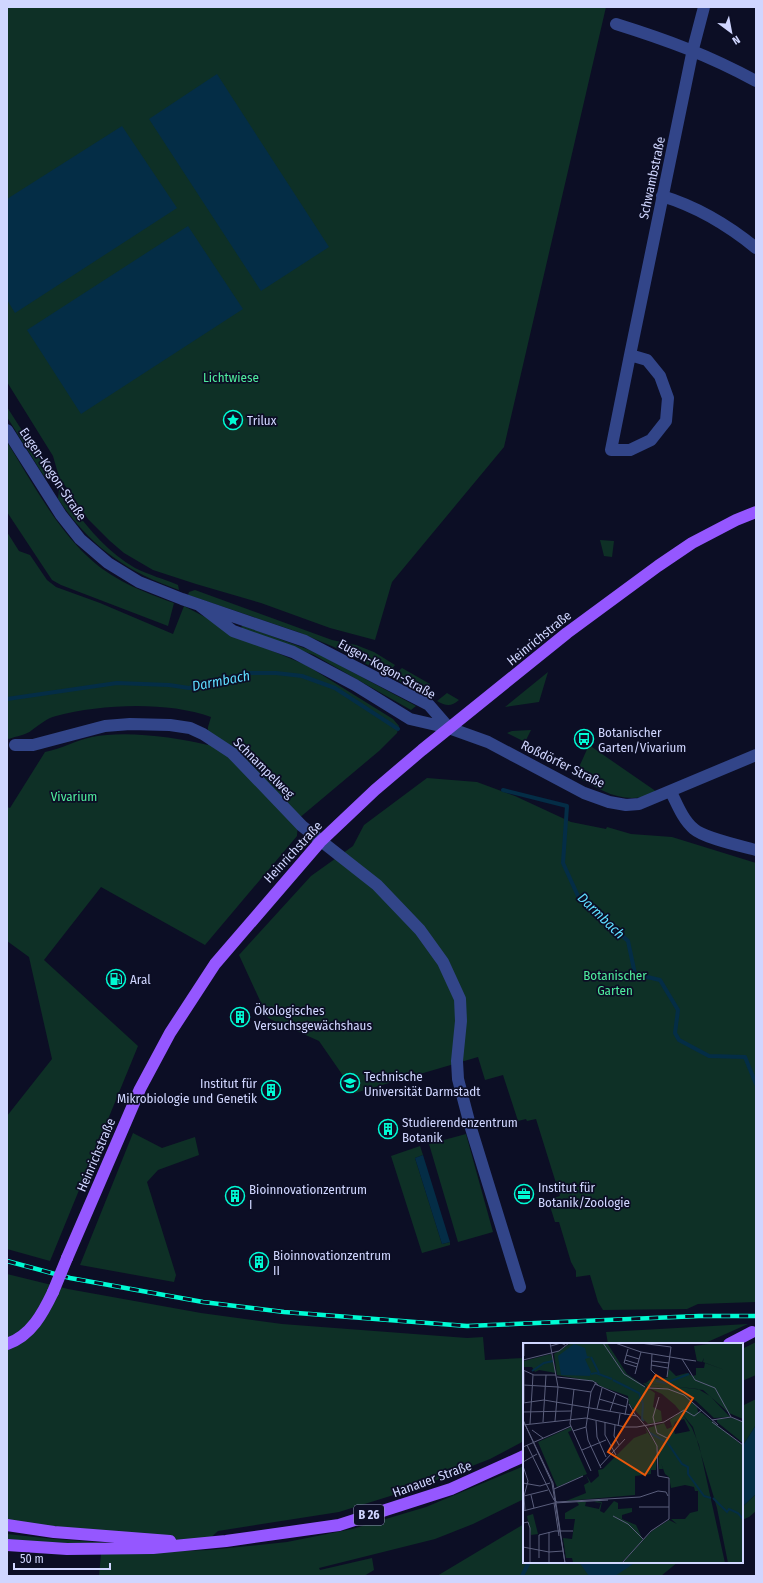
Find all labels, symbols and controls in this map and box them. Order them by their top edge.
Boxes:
north arrow [711,12,751,52]
text: N [730,33,742,47]
street label: Schwambstraße [636,135,668,221]
park label: Lichtwiese [203,370,259,385]
place icon: Trilux [222,409,244,431]
place label: Trilux [247,413,277,428]
street label: Eugen-Kogon-Straße [16,425,90,523]
street label: Heinrichstraße [504,608,574,668]
street label: Eugen-Kogon-Straße [336,636,438,702]
water label: Darmbach [190,667,252,695]
place label: Botanischer Garten/Vivarium [598,725,686,755]
bus stop icon: Botanischer Garten/Vivarium [573,728,595,750]
street label: Schnampelweg [230,734,298,802]
street label: Roßdörfer Straße [519,737,607,791]
park label: Vivarium [51,789,97,804]
street label: Heinrichstraße [261,818,325,886]
water label: Darmbach [574,889,628,943]
fuel station icon: Aral [105,968,127,990]
park label: Botanischer Garten [583,968,647,998]
place label: Aral [130,972,151,987]
place label: Ökologisches Versuchsgewächshaus [254,1002,372,1033]
building icon: Ökologisches Versuchsgewächshaus [229,1006,251,1028]
place label: Technische Universität Darmstadt [364,1069,481,1099]
school or university icon: Technische Universität Darmstadt [339,1072,361,1094]
place label: Institut für Mikrobiologie und Genetik [117,1076,258,1106]
building icon: Institut für Mikrobiologie und Genetik [260,1079,282,1101]
place label: Studierendenzentrum Botanik [402,1115,518,1145]
street label: Heinrichstraße [74,1116,118,1194]
building icon: Studierendenzentrum Botanik [377,1118,399,1140]
place label: Institut für Botanik/Zoologie [538,1180,630,1210]
place label: Bioinnovationzentrum I [249,1182,367,1212]
office icon: Institut für Botanik/Zoologie [513,1183,535,1205]
building icon: Bioinnovationzentrum I [224,1185,246,1207]
place label: Bioinnovationzentrum II [273,1248,391,1278]
building icon: Bioinnovationzentrum II [248,1251,270,1273]
inset map [523,1343,743,1563]
street label: Hanauer Straße [390,1458,474,1500]
road number: B 26 [354,1505,384,1525]
scale bar [14,1545,110,1571]
text: 50 m [20,1552,44,1566]

